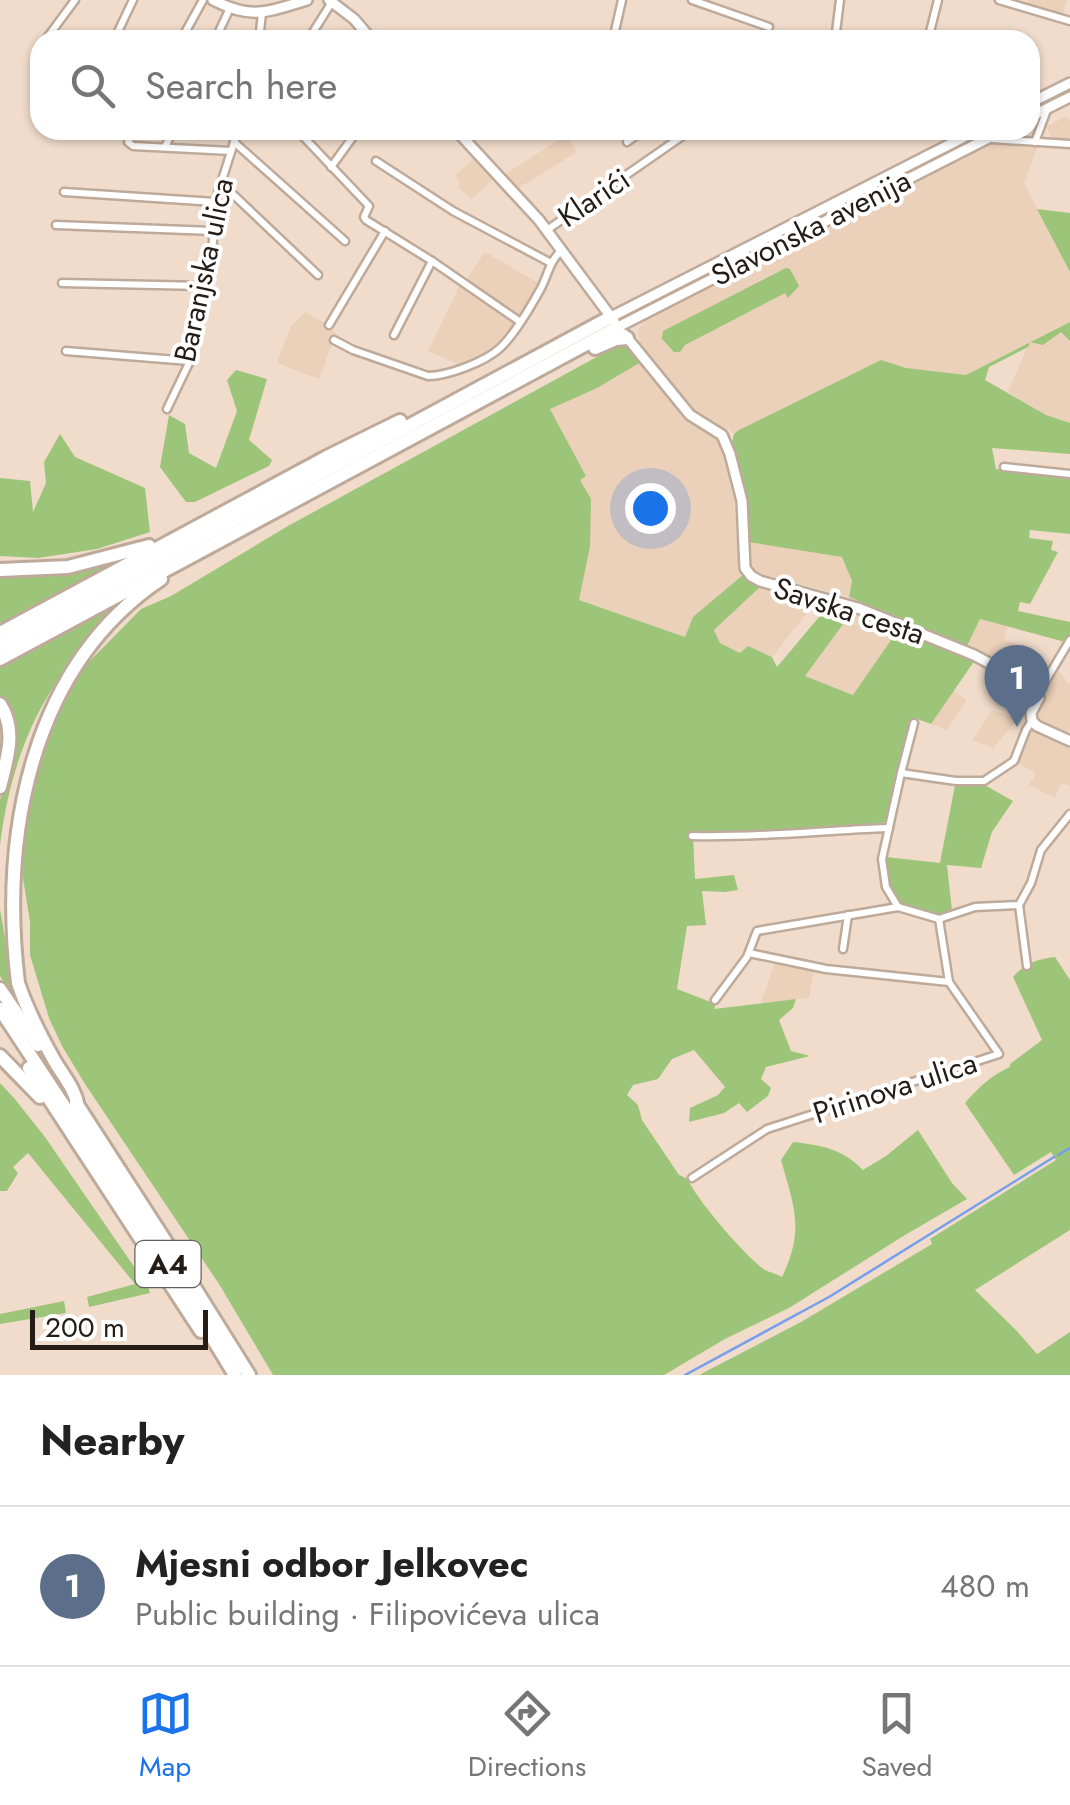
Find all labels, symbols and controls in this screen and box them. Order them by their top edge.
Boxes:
search box [30,30,1040,140]
icon: search [65,58,120,113]
text: Search here [145,58,337,113]
street label: Klarići [549,158,638,237]
street label: Slavonska avenija [703,159,918,296]
street label: Baranjska ulica [163,174,244,366]
your location [625,483,676,534]
street label: Savska cesta [768,566,930,655]
pin: 1 [984,644,1050,727]
street label: Pirinova ulica [807,1041,982,1134]
road number: A4 [136,1241,200,1287]
scale bar [30,1305,208,1350]
text: 200 m [45,1307,125,1348]
text: Nearby [40,1410,184,1471]
text: Mjesni odbor Jelkovec [135,1536,529,1591]
text: 1 [64,1563,81,1609]
text: 480 m [940,1563,1030,1609]
text: Public building · Filipovićeva ulica [135,1591,600,1637]
tab: Map [138,1686,193,1787]
tab: Directions [468,1686,586,1787]
tab: Saved [861,1686,932,1787]

